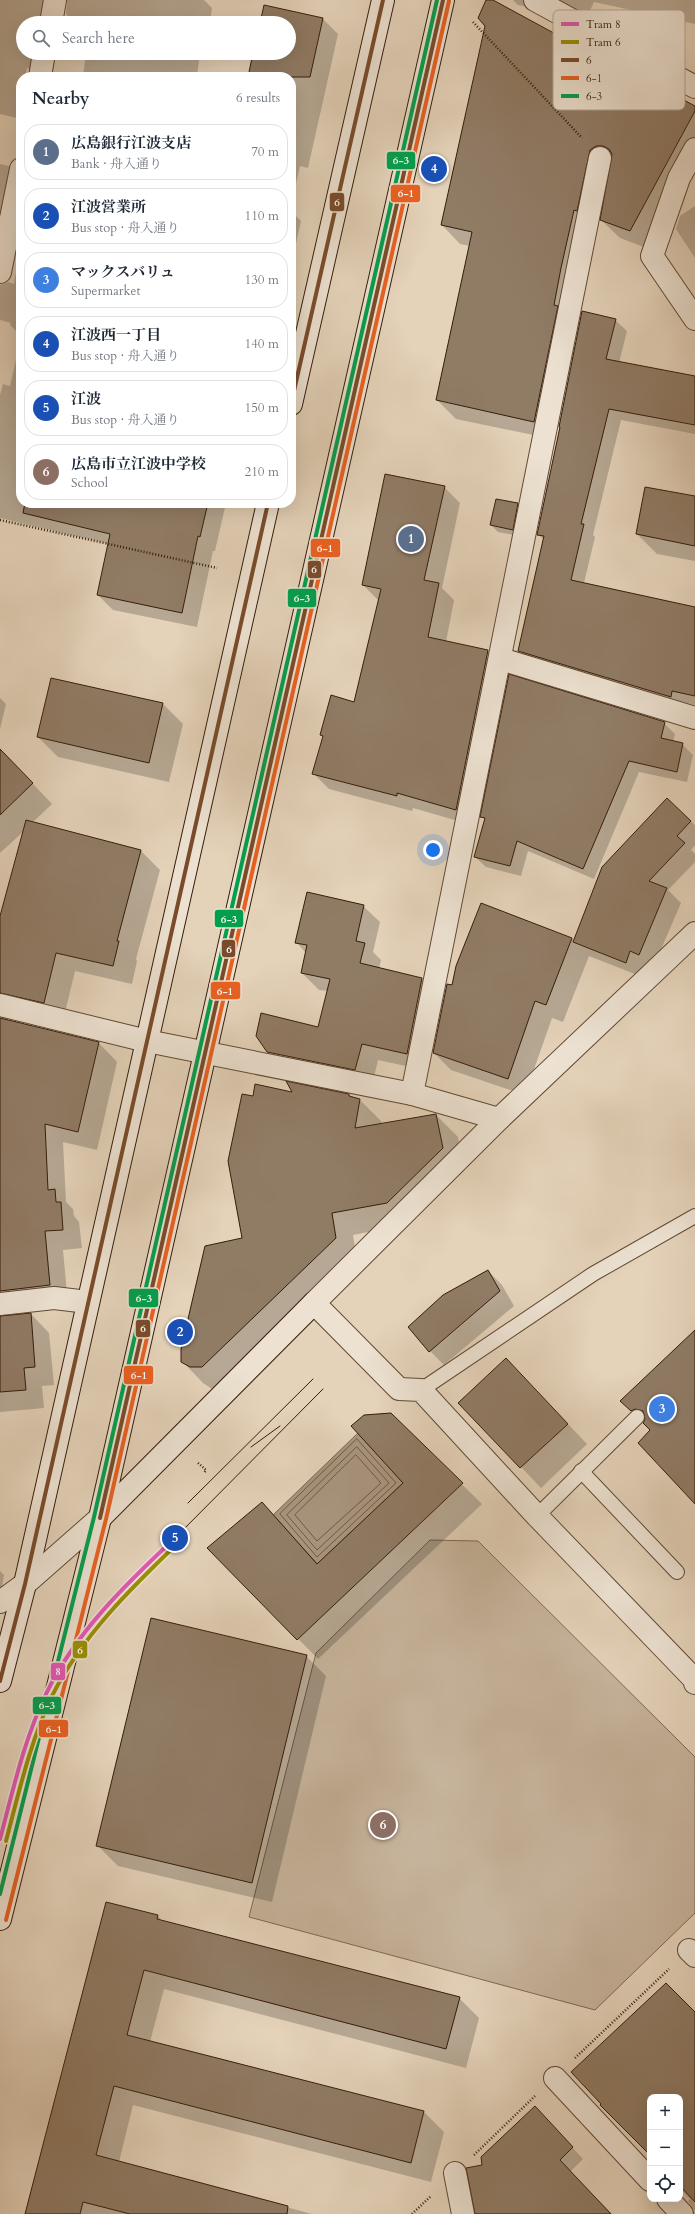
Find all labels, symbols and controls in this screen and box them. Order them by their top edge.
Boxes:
legend [553,10,685,110]
search box [16,16,296,60]
text: Tram 8 [586,17,621,32]
icon: search [30,27,52,49]
text: Search here [62,28,135,48]
text: Tram 6 [586,35,621,50]
text: 6 [586,53,592,68]
text: 6-1 [586,71,602,86]
text: Nearby [32,87,89,110]
text: 6 results [236,89,280,107]
text: 6-3 [586,89,603,104]
text: 広島銀行江波支店 [71,133,191,153]
text: 1 [43,143,49,161]
text: 70 m [251,143,279,161]
line badge: 6-3 [386,151,416,170]
text: 6-3 [393,153,410,168]
pin: 4 [421,154,447,184]
text: Bank · 舟入通り [71,155,162,173]
line badge: 6-1 [390,184,421,203]
text: 6-1 [398,186,414,201]
line badge: 6 [329,192,345,212]
text: 6 [334,195,340,210]
text: 江波営業所 [71,197,146,217]
text: 2 [43,207,49,225]
text: 110 m [245,207,279,225]
text: Bus stop · 舟入通り [71,219,180,237]
text: マックスバリュ [71,262,175,282]
text: 3 [43,271,49,289]
text: 130 m [245,271,279,289]
text: Supermarket [71,282,141,300]
text: 江波西一丁目 [71,325,161,345]
text: 4 [43,335,49,353]
text: 140 m [245,335,279,353]
text: Bus stop · 舟入通り [71,347,180,365]
text: 江波 [71,389,101,409]
text: 5 [43,399,49,417]
text: 150 m [245,399,279,417]
text: Bus stop · 舟入通り [71,411,180,429]
text: 広島市立江波中学校 [71,454,206,474]
text: 6 [43,463,49,481]
text: 210 m [245,463,279,481]
text: School [71,474,108,492]
pin: 1 [398,524,424,554]
line badge: 6-1 [310,538,341,558]
text: 6-1 [317,541,333,556]
line badge: 6 [307,560,322,579]
text: 6 [311,562,317,577]
line badge: 6-3 [287,588,317,608]
text: 6-3 [294,591,311,606]
your location [423,840,443,860]
line badge: 6-3 [214,909,244,928]
text: 6-3 [221,912,238,927]
line badge: 6 [221,939,236,958]
text: 6 [226,942,232,957]
line badge: 6-1 [210,981,241,1000]
text: 6-1 [217,984,233,999]
line badge: 6-3 [128,1288,159,1308]
text: 6-3 [136,1291,153,1306]
pin: 2 [167,1317,193,1347]
line badge: 6 [135,1319,151,1338]
text: 6 [140,1321,146,1336]
line badge: 6-1 [123,1365,154,1385]
text: 6-1 [131,1368,147,1383]
pin: 3 [649,1394,675,1424]
pin: 5 [162,1523,188,1553]
line badge: 6 [72,1640,88,1659]
text: 6 [77,1643,83,1658]
line badge: 8 [50,1662,66,1681]
text: 8 [55,1664,61,1679]
line badge: 6-3 [32,1696,62,1715]
text: 6-3 [39,1698,56,1713]
line badge: 6-1 [38,1719,69,1738]
text: 6-1 [46,1722,62,1737]
pin: 6 [370,1810,396,1840]
map controls [647,2094,683,2202]
button: + [647,2094,683,2130]
button: − [647,2130,683,2166]
button: locate [647,2166,683,2202]

